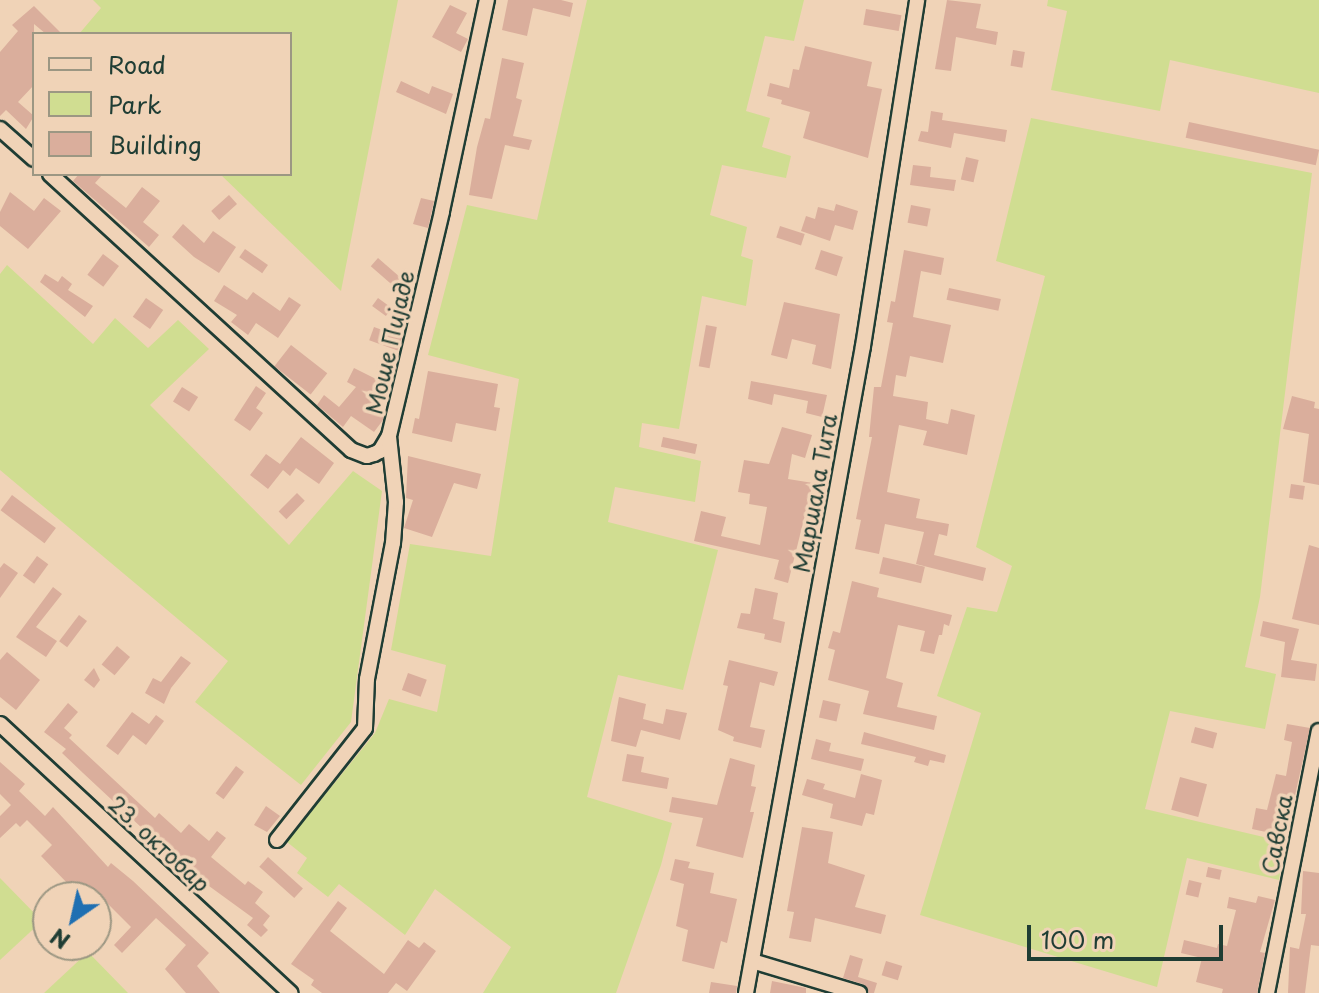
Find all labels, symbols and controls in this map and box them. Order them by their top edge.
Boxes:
legend [32,32,292,176]
text: Road [108,46,166,82]
text: Park [108,86,162,122]
text: Building [108,126,202,162]
street label: Моше Пијаде [360,267,418,417]
street label: Маршала Тита [787,411,841,575]
street label: 23. октобар [103,789,217,897]
street label: Савска [1255,792,1297,876]
north arrow [32,881,112,961]
scale bar [1031,909,1227,959]
text: N [43,921,76,958]
text: 100 m [1041,921,1114,957]

